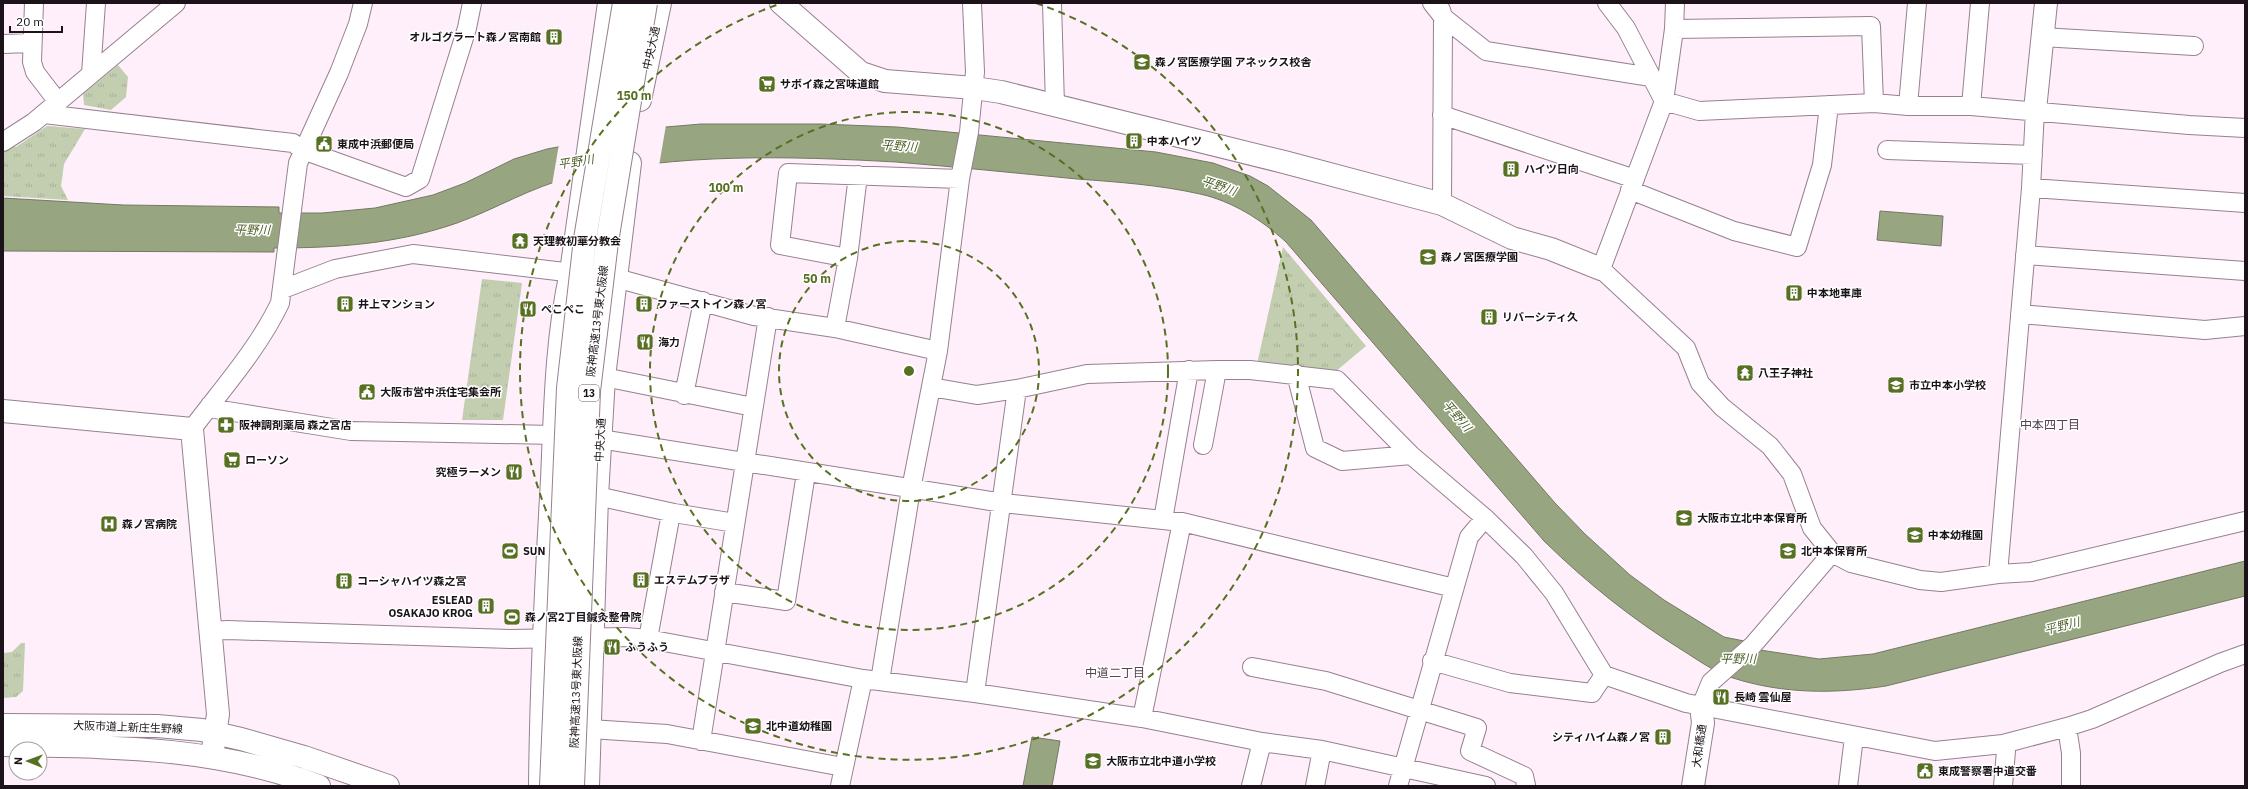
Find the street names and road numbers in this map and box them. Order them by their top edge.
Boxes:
street label: 中央大通 [640,25,662,71]
street label: 阪神高速13号東大阪線 [583,264,611,378]
road number: 13 [579,385,599,401]
street label: 中央大通 [592,418,608,462]
street label: 阪神高速13号東大阪線 [567,636,585,748]
street label: 大阪市道上新庄生野線 [73,718,183,736]
street label: 大和橋通 [1689,723,1709,769]

